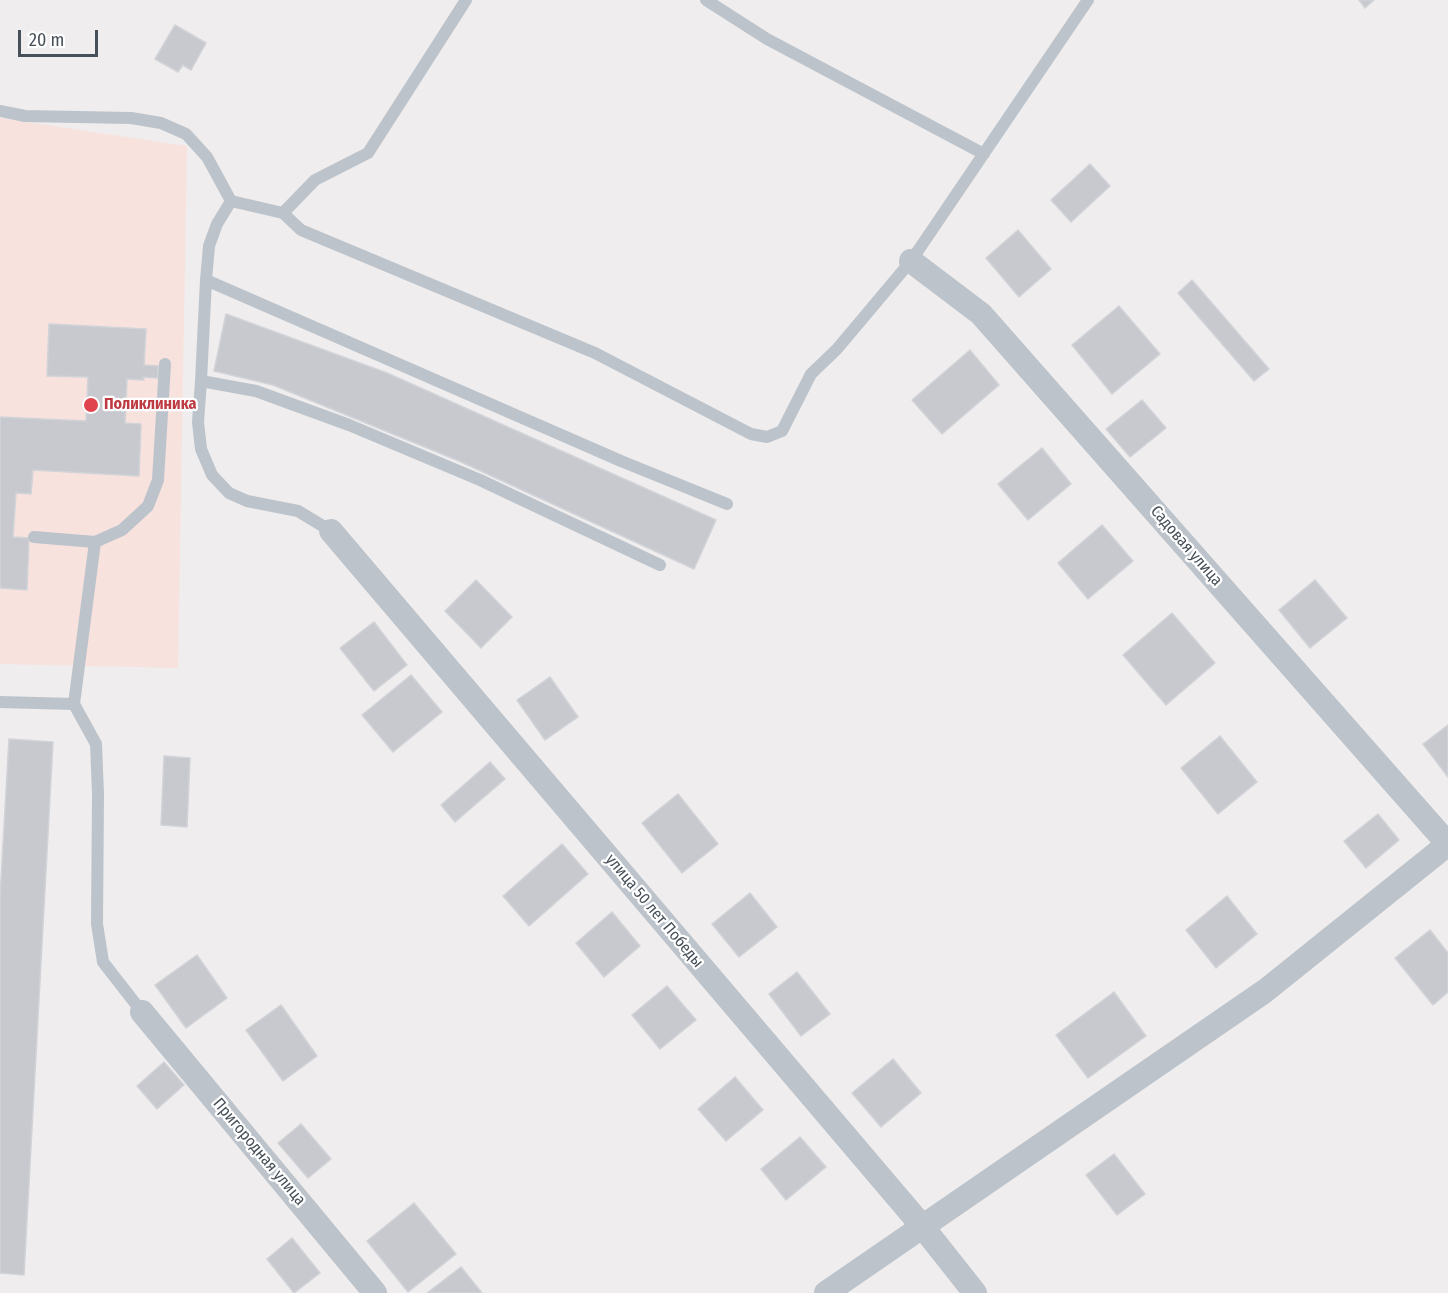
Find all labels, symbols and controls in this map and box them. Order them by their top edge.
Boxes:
scale bar [21,18,100,56]
text: 20 m [29,29,64,51]
place label: Поликлиника [104,395,196,415]
marker: Поликлиника [82,396,100,414]
street label: Садовая улица [1146,502,1226,590]
street label: улица 50 лет Победы [601,850,707,972]
street label: Пригородная улица [209,1095,309,1209]

